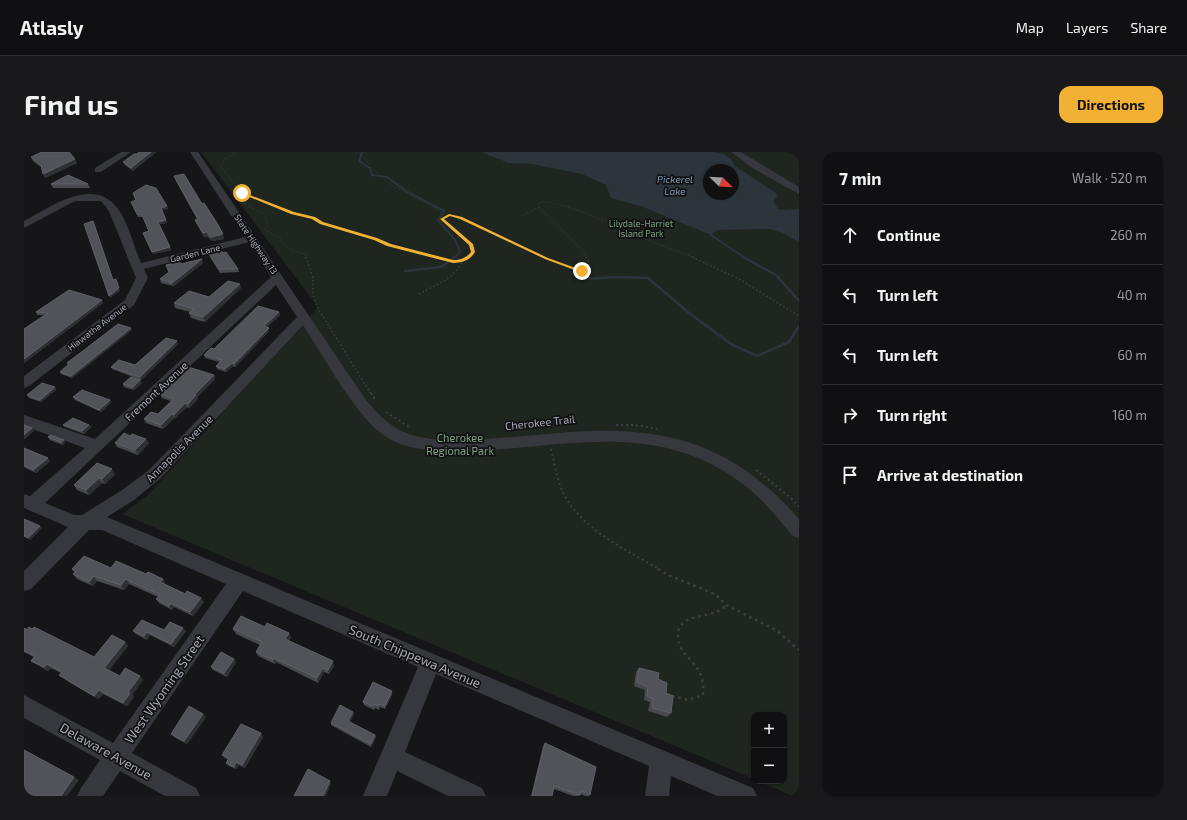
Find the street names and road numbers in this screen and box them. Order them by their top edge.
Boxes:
street label: State Highway 13 [232,212,280,276]
street label: Garden Lane [169,241,221,265]
street label: Hiawatha Avenue [65,301,129,353]
street label: Fremont Avenue [122,358,190,424]
street label: Annapolis Avenue [143,412,215,484]
street label: Cherokee Trail [504,412,576,432]
street label: South Chippewa Avenue [347,621,483,691]
street label: West Wyoming Street [121,632,207,746]
street label: Delaware Avenue [57,719,155,783]

